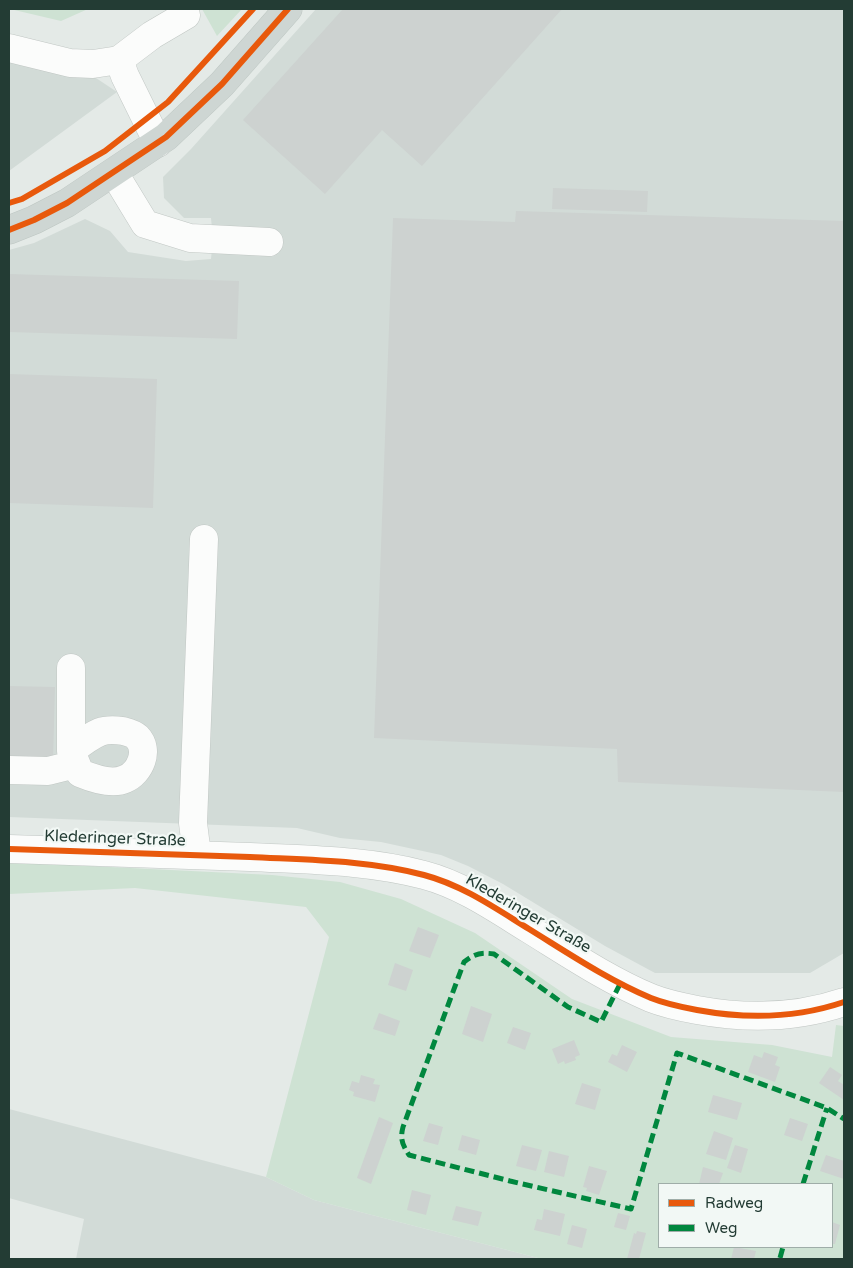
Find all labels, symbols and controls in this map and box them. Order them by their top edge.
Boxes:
street label: Klederinger Straße [44,827,186,851]
street label: Klederinger Straße [462,870,594,958]
legend [658,1183,833,1248]
text: Radweg [705,1194,763,1212]
text: Weg [705,1219,737,1237]

